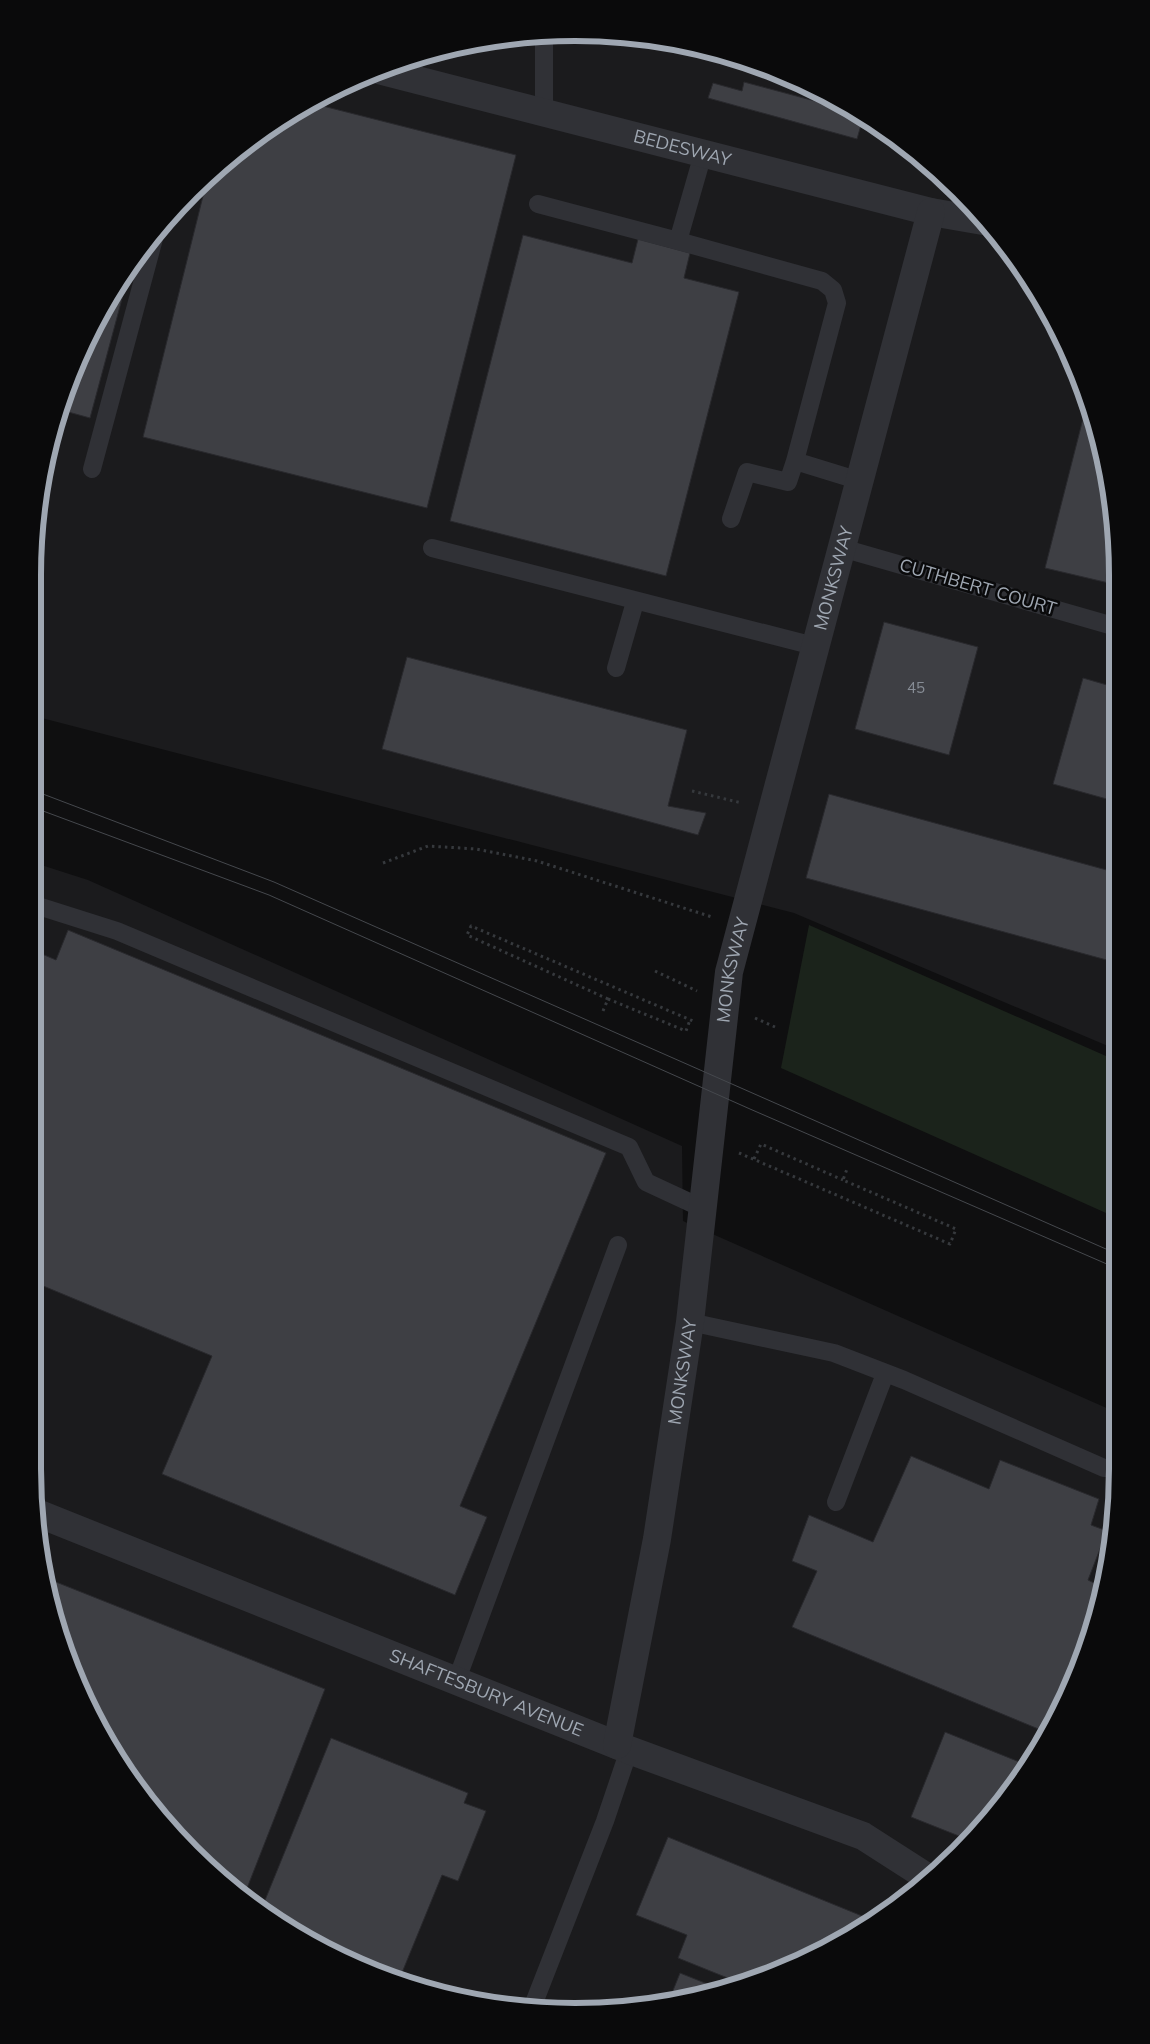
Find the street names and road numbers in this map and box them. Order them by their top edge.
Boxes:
street label: BEDESWAY [631,124,735,171]
street label: MONKSWAY [808,522,858,633]
street label: CUTHBERT COURT [897,553,1060,620]
street label: MONKSWAY [711,914,754,1024]
street label: MONKSWAY [663,1316,701,1426]
street label: SHAFTESBURY AVENUE [386,1643,587,1742]

